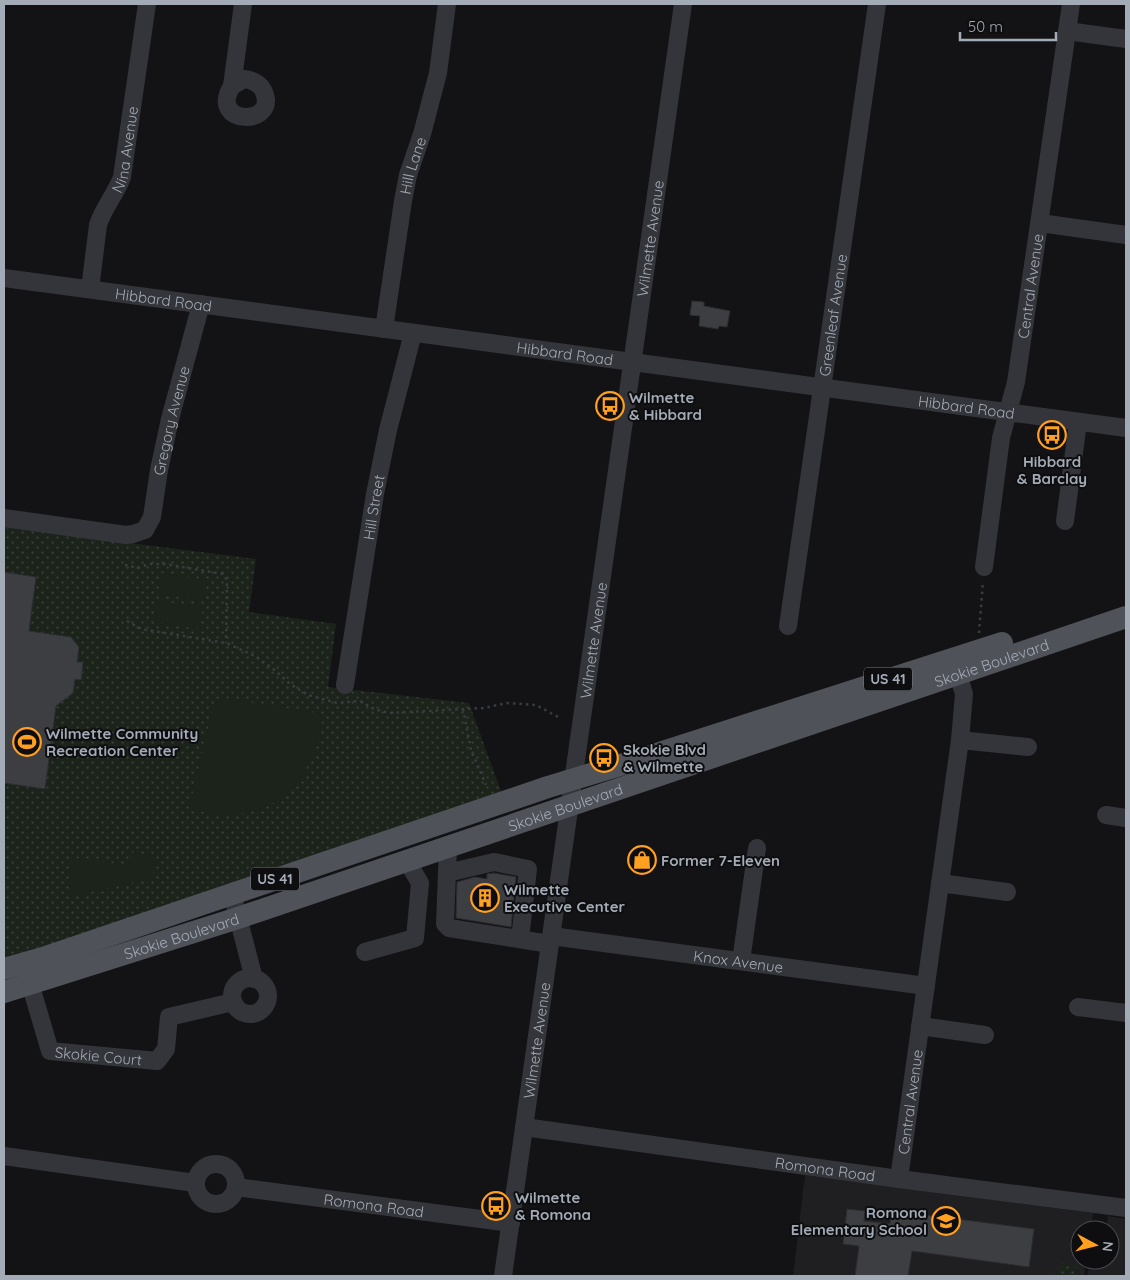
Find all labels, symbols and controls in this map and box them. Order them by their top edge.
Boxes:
scale bar [960,10,1056,42]
text: 50 m [968,17,1003,36]
street label: Nina Avenue [107,105,142,196]
street label: Hill Lane [395,134,430,196]
street label: Wilmette Avenue [632,179,667,298]
street label: Central Avenue [1013,232,1047,340]
street label: Greenleaf Avenue [814,253,851,378]
street label: Hibbard Road [114,283,213,315]
street label: Hibbard Road [516,337,614,369]
street label: Gregory Avenue [149,364,193,477]
place label: Wilmette & Hibbard [629,388,702,424]
bus stop icon: Wilmette & Hibbard [595,391,625,421]
street label: Hibbard Road [917,391,1016,423]
bus stop icon: Hibbard & Barclay [1037,420,1067,450]
place label: Hibbard & Barclay [1017,452,1087,488]
street label: Hill Street [358,473,388,541]
street label: Wilmette Avenue [575,581,611,700]
street label: Skokie Boulevard [932,634,1051,691]
road number: US 41 [864,668,912,691]
place label: Wilmette Community Recreation Center [46,724,198,760]
sports icon: Wilmette Community Recreation Center [12,727,42,757]
place label: Skokie Blvd & Wilmette [623,740,706,776]
bus stop icon: Skokie Blvd & Wilmette [589,743,619,773]
street label: Skokie Boulevard [506,779,625,835]
shop icon: Former 7-Eleven [627,845,657,875]
place label: Former 7-Eleven [661,851,780,870]
road number: US 41 [251,868,299,891]
place label: Wilmette Executive Center [504,880,626,916]
building icon: Wilmette Executive Center [470,883,500,913]
street label: Skokie Boulevard [121,909,241,963]
street label: Knox Avenue [692,946,784,976]
street label: Wilmette Avenue [519,981,554,1100]
street label: Skokie Court [54,1042,143,1069]
street label: Central Avenue [893,1048,926,1155]
street label: Romona Road [774,1152,876,1185]
place label: Wilmette & Romona [515,1188,591,1224]
street label: Romona Road [323,1189,425,1221]
bus stop icon: Wilmette & Romona [481,1191,511,1221]
place label: Romona Elementary School [791,1203,927,1239]
school or university icon: Romona Elementary School [931,1206,961,1236]
north arrow [1070,1220,1120,1270]
text: N [1098,1240,1117,1253]

